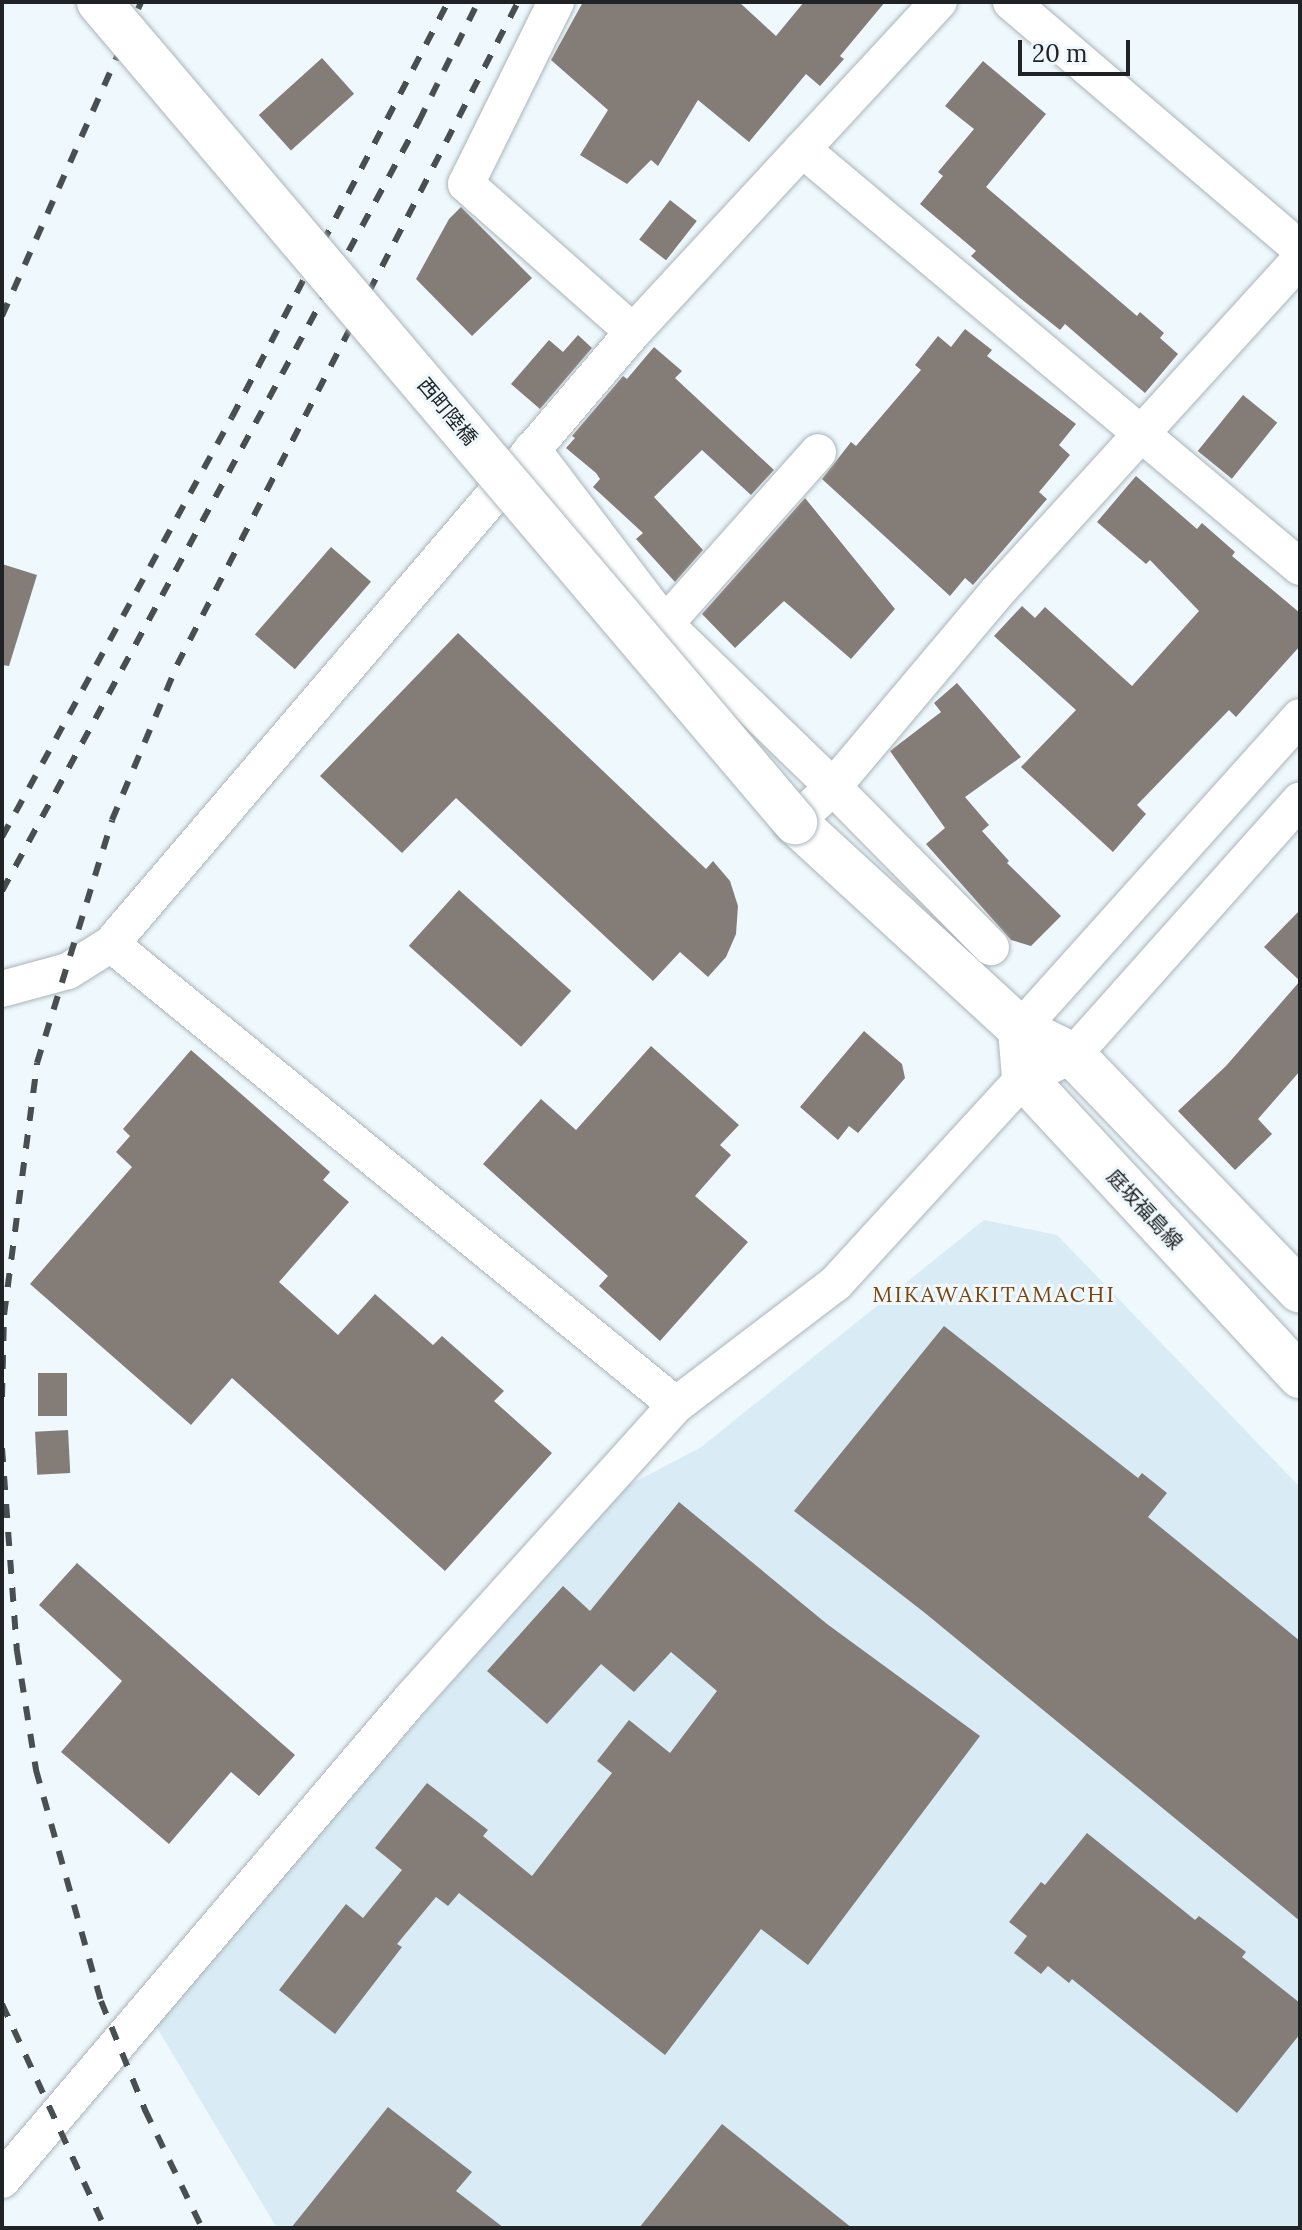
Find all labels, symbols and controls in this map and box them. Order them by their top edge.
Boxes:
scale bar [1022,24,1134,74]
text: 20 m [1032,38,1088,69]
street label: 西町陸橋 [413,373,483,449]
street label: 庭坂福島線 [1102,1164,1188,1254]
district label: MIKAWAKITAMACHI [872,1282,1116,1308]

